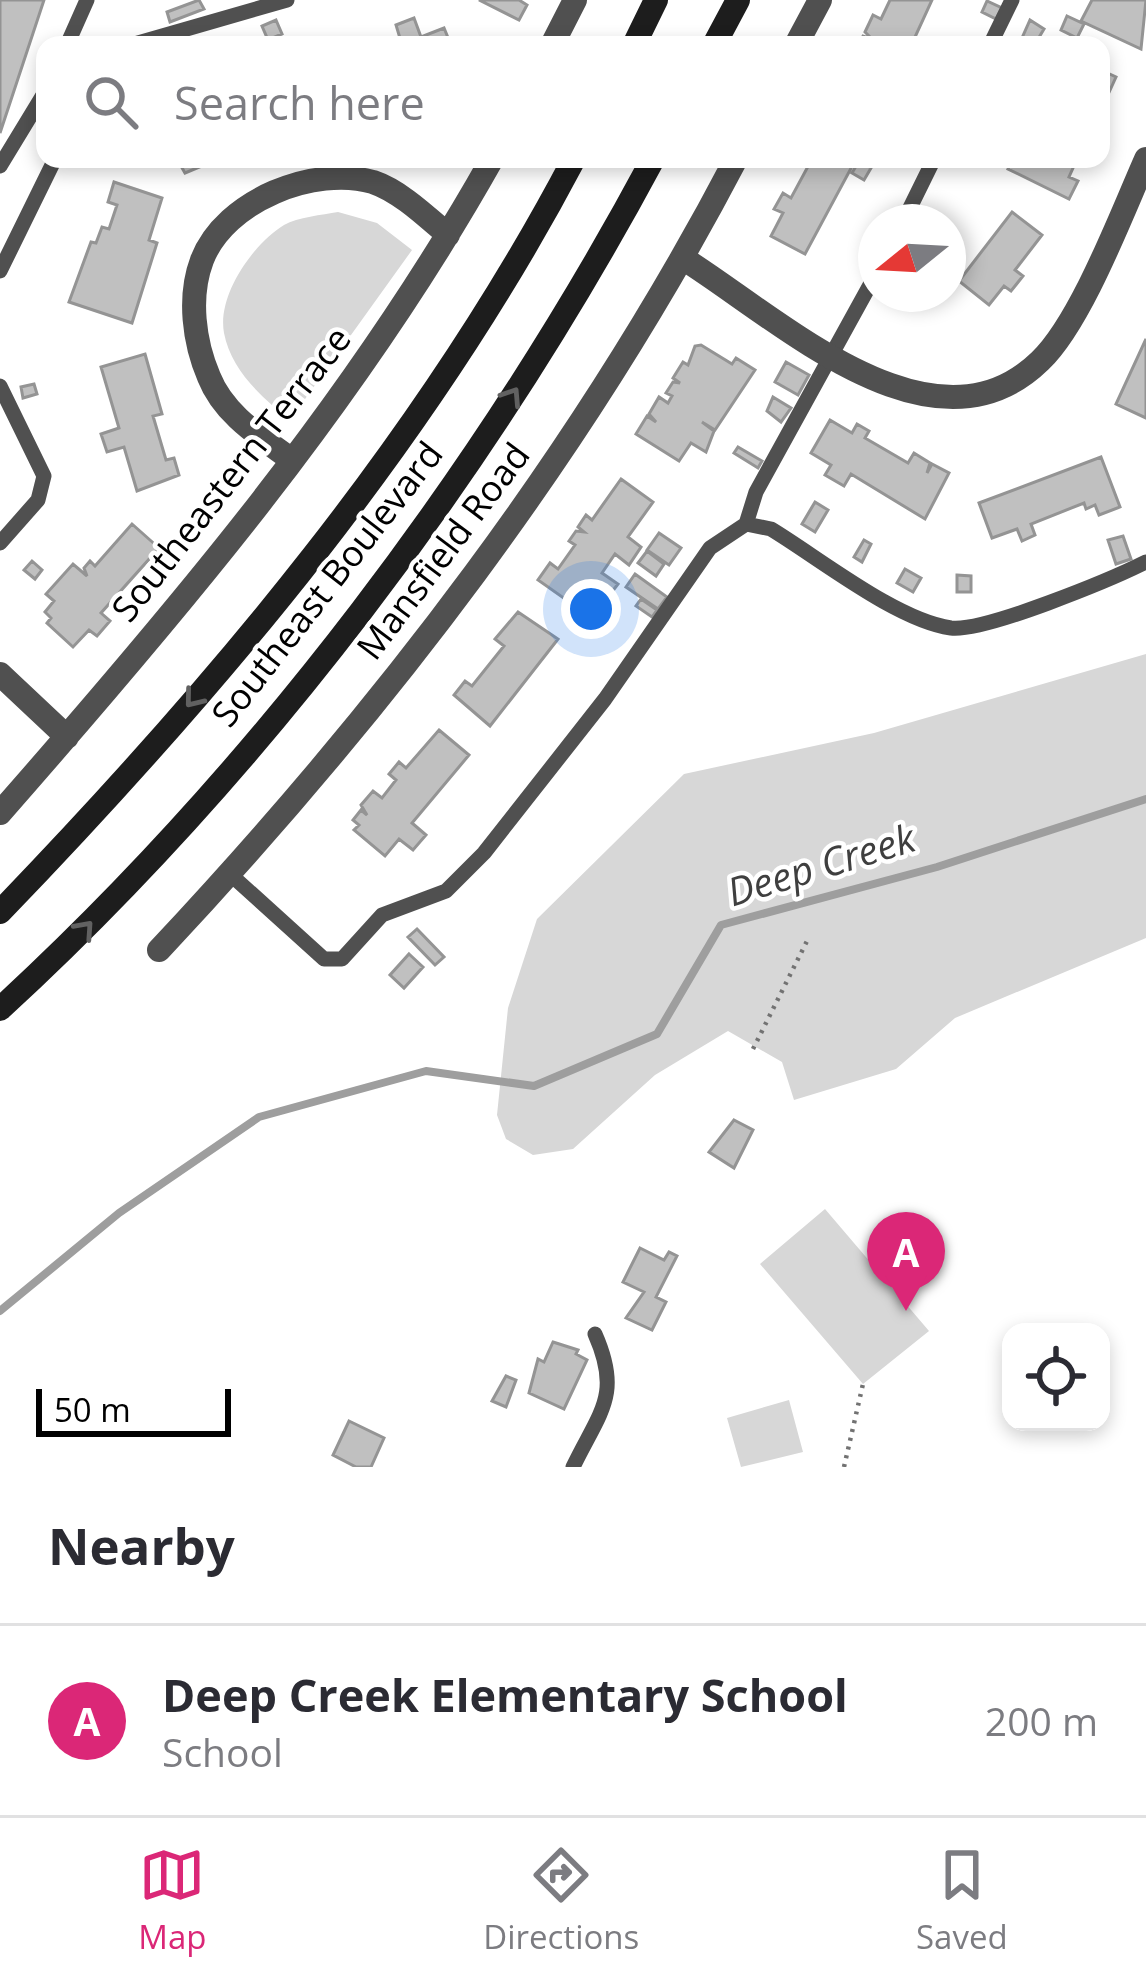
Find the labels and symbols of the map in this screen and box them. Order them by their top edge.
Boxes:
north arrow [858,204,966,312]
street label: Southeastern Terrace [100,316,361,631]
one-way arrow [497,387,519,409]
street label: Southeast Boulevard [200,431,453,736]
street label: Mansfield Road [345,432,540,669]
your location [561,579,621,639]
one-way arrow [185,685,207,707]
water label: Deep Creek [720,809,923,917]
one-way arrow [70,921,92,942]
pin: A [867,1212,945,1311]
scale bar [36,1383,231,1436]

